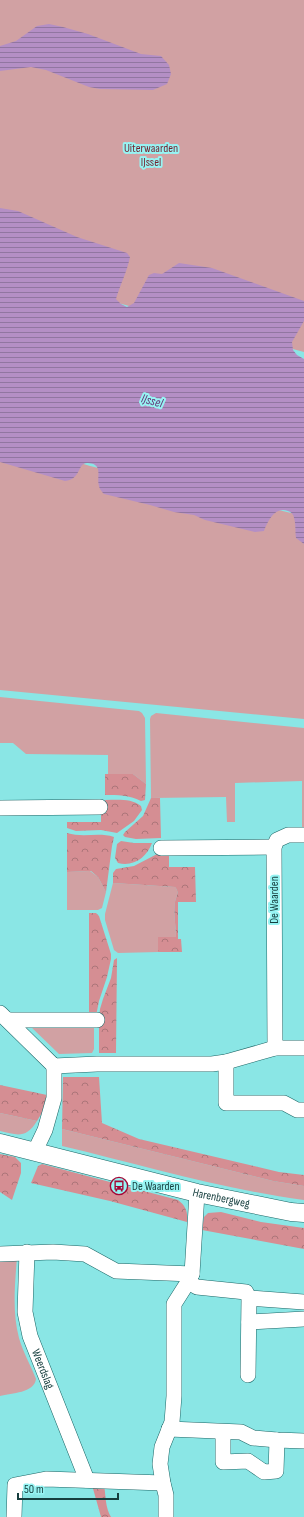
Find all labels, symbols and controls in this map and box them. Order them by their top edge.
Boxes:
park label: Uiterwaarden IJssel [124,141,178,170]
water label: IJssel [139,390,165,412]
street label: De Waarden [267,876,282,924]
bus stop icon: De Waarden [109,1176,129,1196]
place label: De Waarden [132,1179,180,1194]
street label: Harenbergweg [191,1185,251,1211]
street label: Weerdslag [28,1347,58,1391]
scale bar [18,1475,118,1501]
text: 50 m [24,1482,44,1497]

